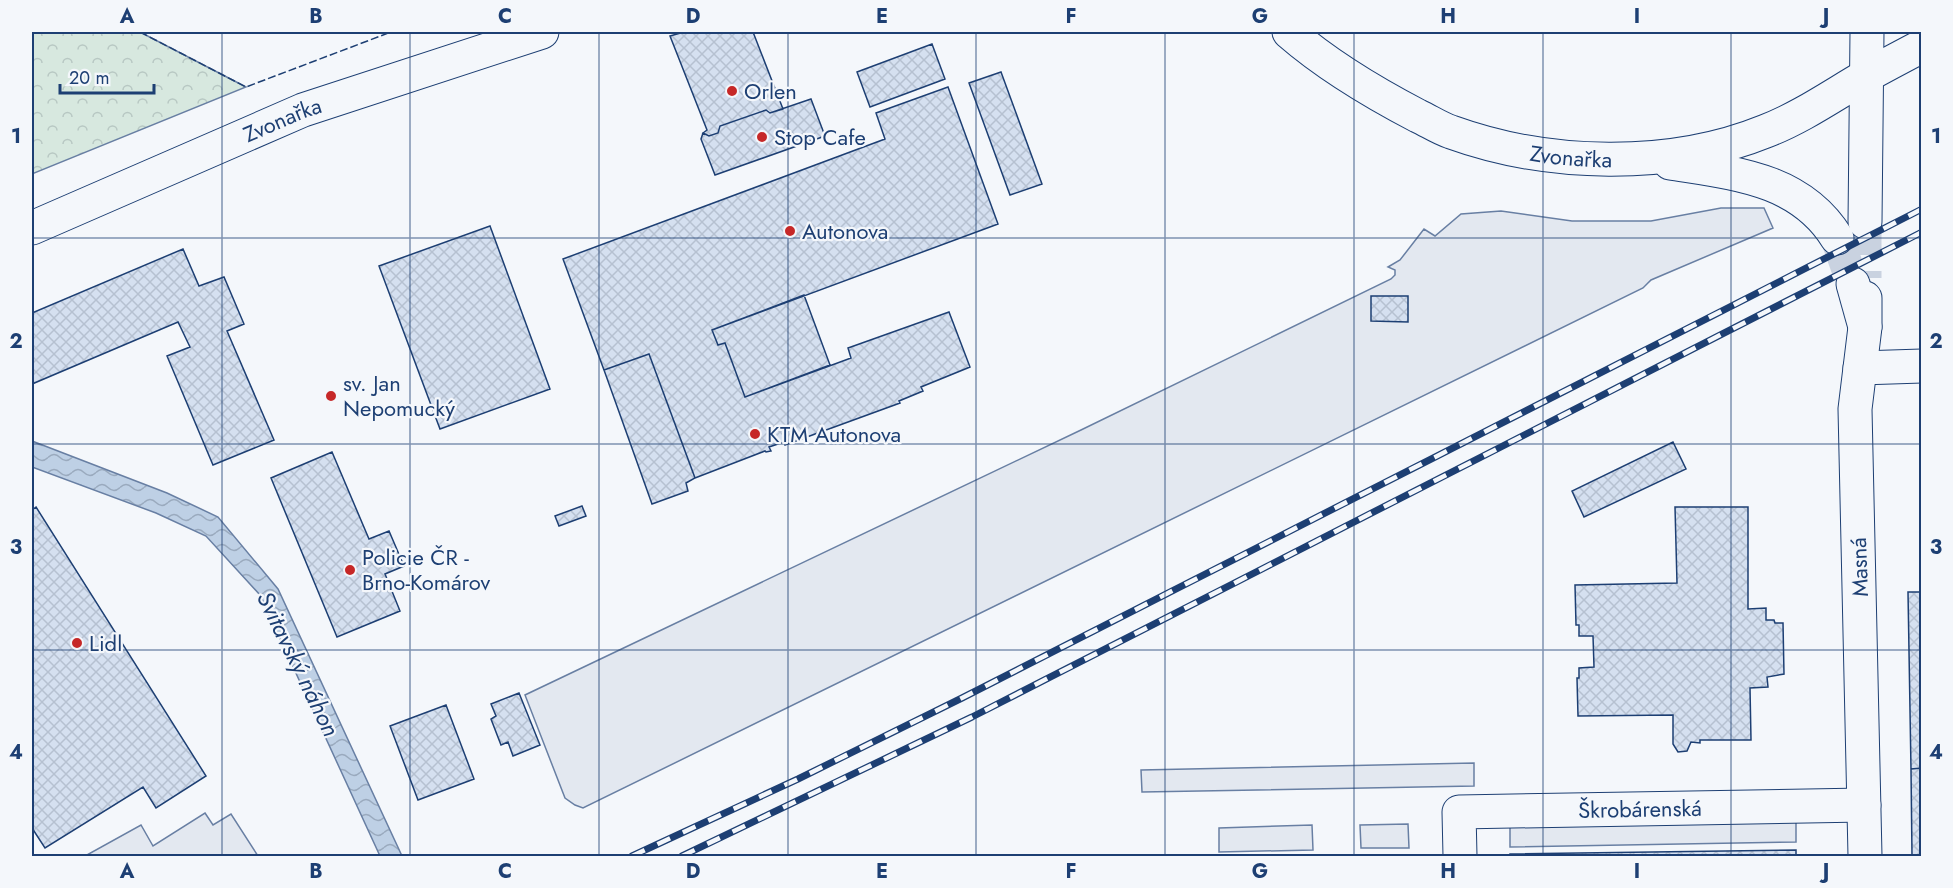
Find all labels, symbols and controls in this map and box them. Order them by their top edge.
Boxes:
text: A [119,2,135,31]
text: B [309,2,323,31]
text: C [498,2,512,31]
text: D [686,2,700,31]
text: E [876,2,888,31]
text: F [1065,2,1077,31]
text: G [1252,2,1268,31]
text: H [1440,2,1456,31]
text: I [1634,2,1640,31]
text: J [1819,2,1829,31]
scale bar [60,57,154,95]
text: 20 m [69,65,109,91]
place label: Orlen [744,75,797,107]
marker: Orlen [725,84,739,98]
street label: Zvonařka [238,89,326,150]
place label: Stop Cafe [774,121,866,153]
text: 1 [11,122,21,151]
text: 1 [1931,122,1941,151]
marker: Stop Cafe [755,130,769,144]
street label: Zvonařka [1528,137,1612,175]
place label: Autonova [802,215,888,247]
marker: Autonova [783,224,797,238]
text: 2 [9,327,23,356]
text: 2 [1929,327,1943,356]
place label: sv. Jan Nepomucký [343,367,455,424]
marker: sv. Jan Nepomucký [324,389,338,403]
place label: KTM Autonova [767,418,901,450]
marker: KTM Autonova [748,427,762,441]
text: 3 [10,533,22,562]
text: 3 [1930,533,1942,562]
street label: Masná [1842,537,1876,597]
place label: Policie ČR - Brno-Komárov [362,541,491,598]
marker: Policie ČR - Brno-Komárov [343,563,357,577]
water label: Svitavský náhon [248,585,349,743]
place label: Lidl [89,627,122,659]
marker: Lidl [70,636,84,650]
text: 4 [9,738,23,767]
text: 4 [1929,738,1943,767]
street label: Škrobárenská [1578,792,1702,826]
text: A [119,857,135,886]
text: B [309,857,323,886]
text: C [498,857,512,886]
text: D [686,857,700,886]
text: E [876,857,888,886]
text: F [1065,857,1077,886]
text: G [1252,857,1268,886]
text: H [1440,857,1456,886]
text: I [1634,857,1640,886]
text: J [1819,857,1829,886]

